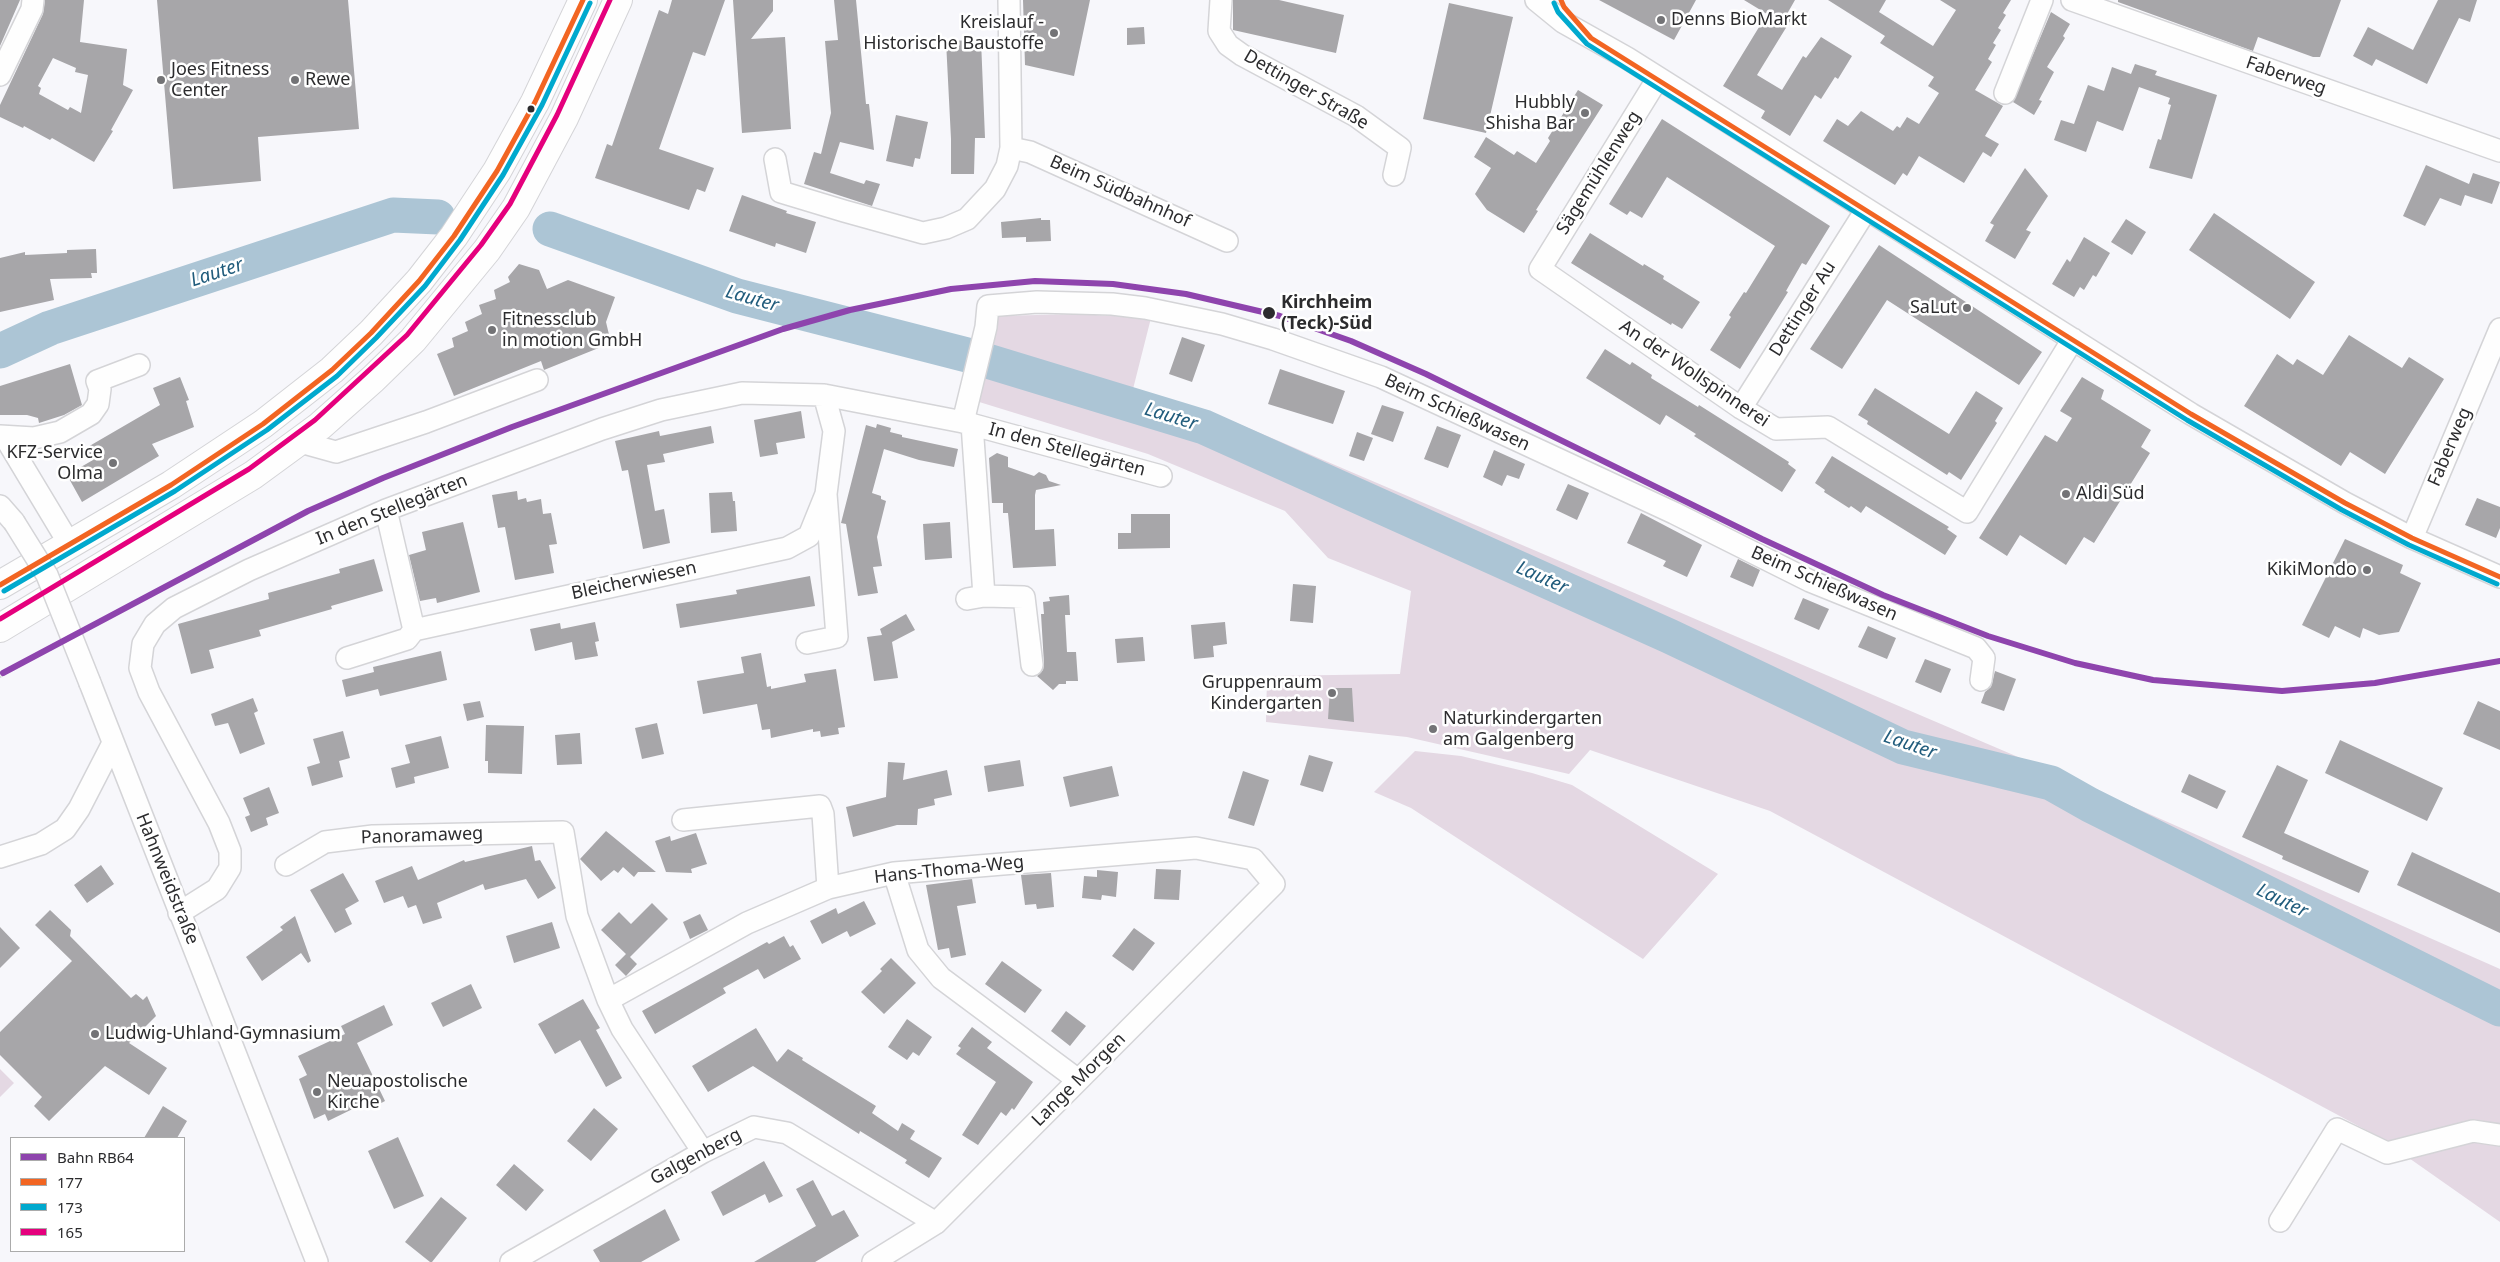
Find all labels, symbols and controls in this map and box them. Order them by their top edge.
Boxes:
place label: Denns BioMarkt [1671,9,1807,31]
place label: Kreislauf - Historische Baustoffe [863,12,1044,54]
marker: Denns BioMarkt [1655,14,1667,26]
marker: Kreislauf - Historische Baustoffe [1048,27,1060,39]
street label: Dettinger Straße [1240,46,1372,134]
street label: Faberweg [2243,52,2329,100]
place label: Joes Fitness Center [171,59,269,102]
place label: Rewe [305,69,350,91]
marker: Joes Fitness Center [155,74,167,86]
marker: Rewe [289,74,301,86]
place label: Hubbly Shisha Bar [1486,92,1575,134]
unlabelled marker [526,104,536,114]
street label: Sägemühlenweg [1552,107,1646,239]
marker: Hubbly Shisha Bar [1579,107,1591,119]
street label: Beim Südbahnhof [1046,151,1194,233]
water label: Lauter [188,254,246,292]
street label: Dettinger Au [1765,257,1841,361]
water label: Lauter [723,281,781,317]
place label: Kirchheim (Teck)-Süd [1281,292,1372,334]
place label: SaLut [1910,297,1957,319]
marker: SaLut [1961,302,1973,314]
marker: Kirchheim (Teck)-Süd [1261,305,1277,321]
place label: Fitnessclub in motion GmbH [502,309,642,352]
street label: An der Wollspinnerei [1615,316,1773,432]
marker: Fitnessclub in motion GmbH [486,324,498,336]
street label: Beim Schießwasen [1381,370,1533,456]
water label: Lauter [1142,398,1200,436]
street label: Faberweg [2424,404,2476,490]
street label: In den Stellegärten [986,419,1148,481]
place label: KFZ-Service Olma [6,442,103,484]
marker: KFZ-Service Olma [107,457,119,469]
street label: In den Stellegärten [313,470,471,550]
place label: Aldi Süd [2076,483,2145,505]
marker: Aldi Süd [2060,488,2072,500]
street label: Beim Schießwasen [1747,542,1901,626]
street label: Bleicherwiesen [569,557,699,605]
water label: Lauter [1513,557,1571,599]
place label: KikiMondo [2267,559,2357,581]
marker: KikiMondo [2361,564,2373,576]
place label: Gruppenraum Kindergarten [1202,672,1322,714]
marker: Gruppenraum Kindergarten [1326,687,1338,699]
place label: Naturkindergarten am Galgenberg [1443,708,1602,751]
marker: Naturkindergarten am Galgenberg [1427,723,1439,735]
water label: Lauter [1881,725,1939,765]
street label: Hahnweidstraße [131,810,203,948]
street label: Panoramaweg [360,823,484,849]
street label: Hans-Thoma-Weg [873,851,1025,889]
water label: Lauter [2253,879,2311,923]
place label: Ludwig-Uhland-Gymnasium [105,1023,341,1045]
marker: Ludwig-Uhland-Gymnasium [89,1028,101,1040]
street label: Lange Morgen [1028,1029,1130,1131]
place label: Neuapostolische Kirche [327,1071,468,1114]
marker: Neuapostolische Kirche [311,1086,323,1098]
street label: Galgenberg [647,1124,745,1190]
legend [10,1137,185,1252]
text: Bahn RB64 [57,1147,134,1167]
text: 177 [57,1172,83,1192]
text: 173 [57,1197,83,1217]
text: 165 [57,1222,83,1242]

